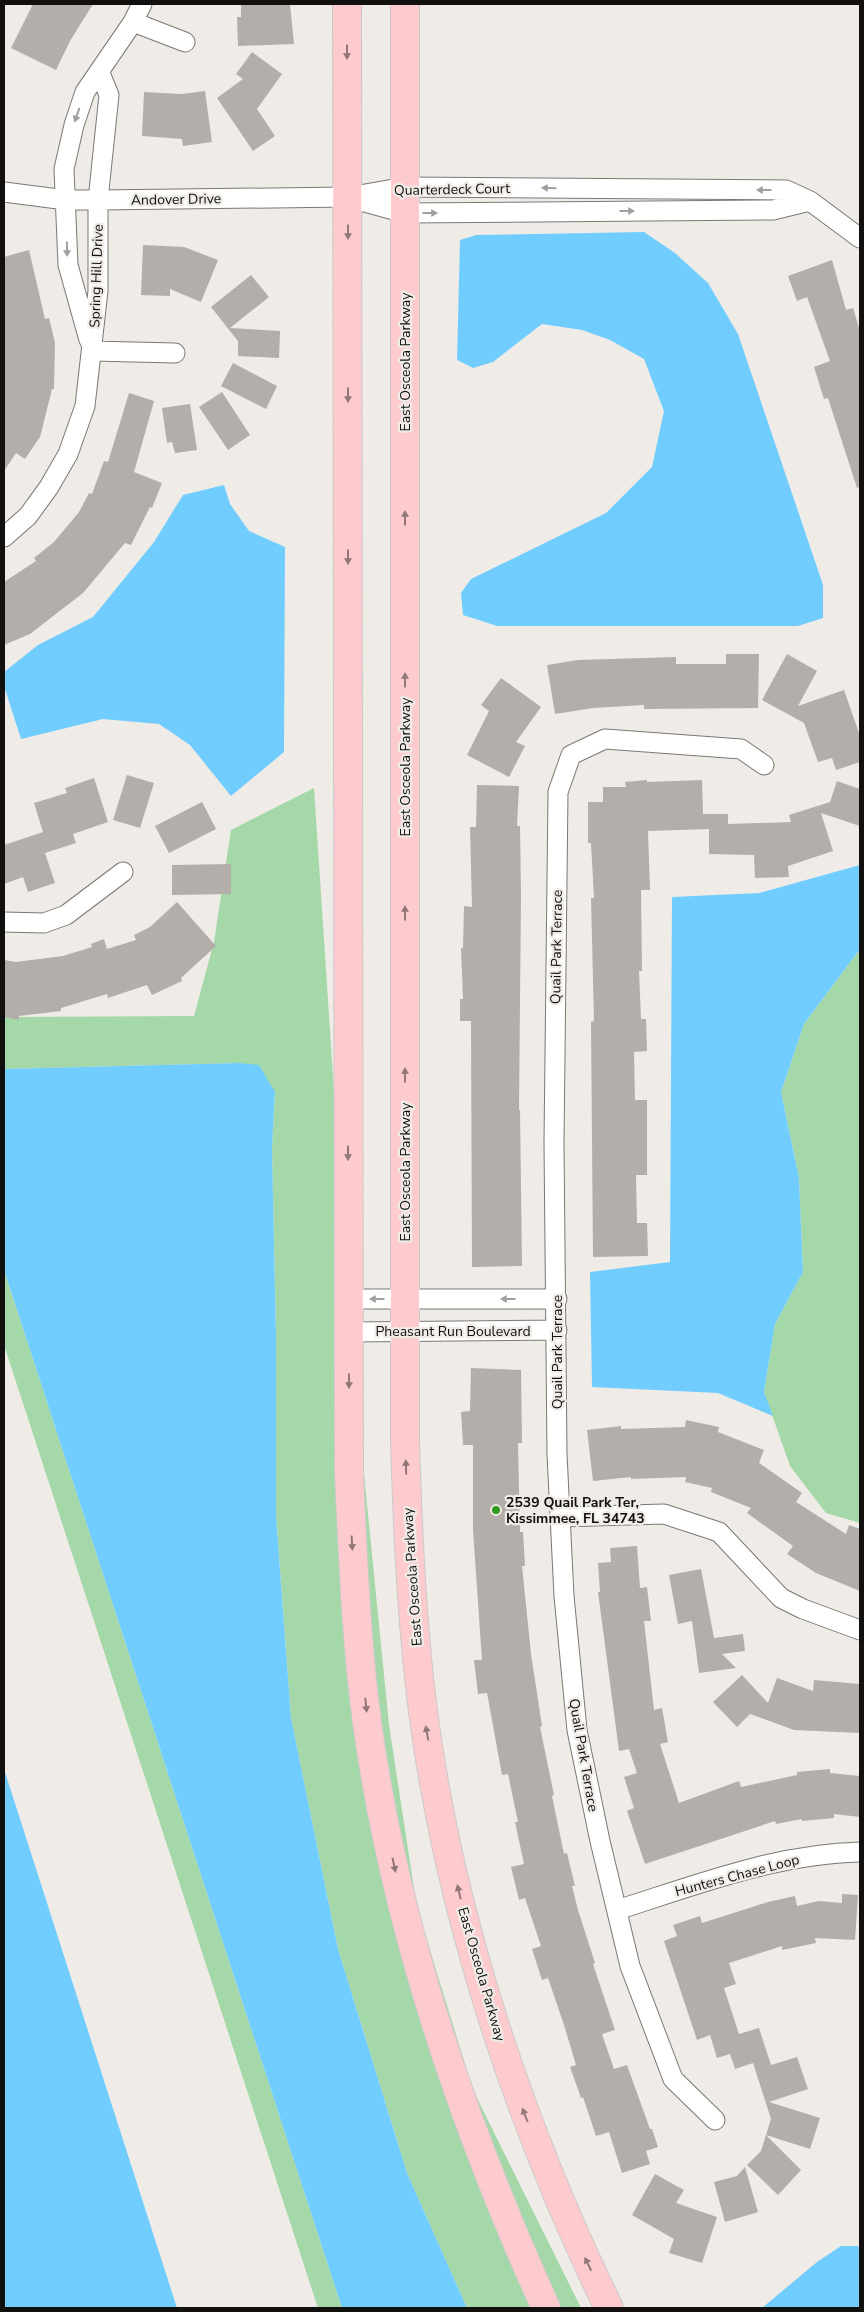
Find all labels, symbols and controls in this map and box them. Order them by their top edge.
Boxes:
one-way arrow [343,45,351,61]
one-way arrow [73,108,81,123]
street label: Quarterdeck Court [394,179,510,200]
one-way arrow [541,184,557,192]
one-way arrow [756,186,772,194]
street label: Andover Drive [131,189,221,210]
one-way arrow [619,207,635,215]
one-way arrow [422,208,438,216]
street label: Spring Hill Drive [85,224,108,328]
one-way arrow [344,225,352,241]
one-way arrow [64,241,72,257]
street label: East Osceola Parkway [396,292,415,431]
one-way arrow [344,387,352,403]
one-way arrow [401,509,409,525]
one-way arrow [344,550,352,566]
one-way arrow [401,672,409,688]
street label: East Osceola Parkway [396,697,415,836]
street label: Quail Park Terrace [546,890,567,1004]
one-way arrow [401,904,409,920]
one-way arrow [401,1067,409,1083]
street label: East Osceola Parkway [396,1102,415,1241]
one-way arrow [344,1145,352,1161]
one-way arrow [369,1295,385,1303]
one-way arrow [500,1295,516,1303]
street label: Quail Park Terrace [548,1295,567,1409]
street label: Pheasant Run Boulevard [375,1322,531,1341]
one-way arrow [345,1373,353,1389]
one-way arrow [402,1459,410,1475]
place label: 2539 Quail Park Ter, Kissimmee, FL 34743 [506,1493,645,1528]
marker: 2539 Quail Park Ter, Kissimmee, FL 34743 [490,1504,502,1516]
street label: East Osceola Parkway [398,1506,427,1647]
one-way arrow [349,1535,357,1551]
one-way arrow [362,1697,370,1713]
street label: Quail Park Terrace [564,1697,603,1813]
one-way arrow [422,1724,430,1740]
street label: Hunters Chase Loop [673,1850,801,1901]
one-way arrow [390,1857,398,1873]
one-way arrow [455,1884,463,1899]
street label: East Osceola Parkway [453,1905,510,2044]
one-way arrow [521,2107,529,2122]
one-way arrow [584,2257,592,2271]

